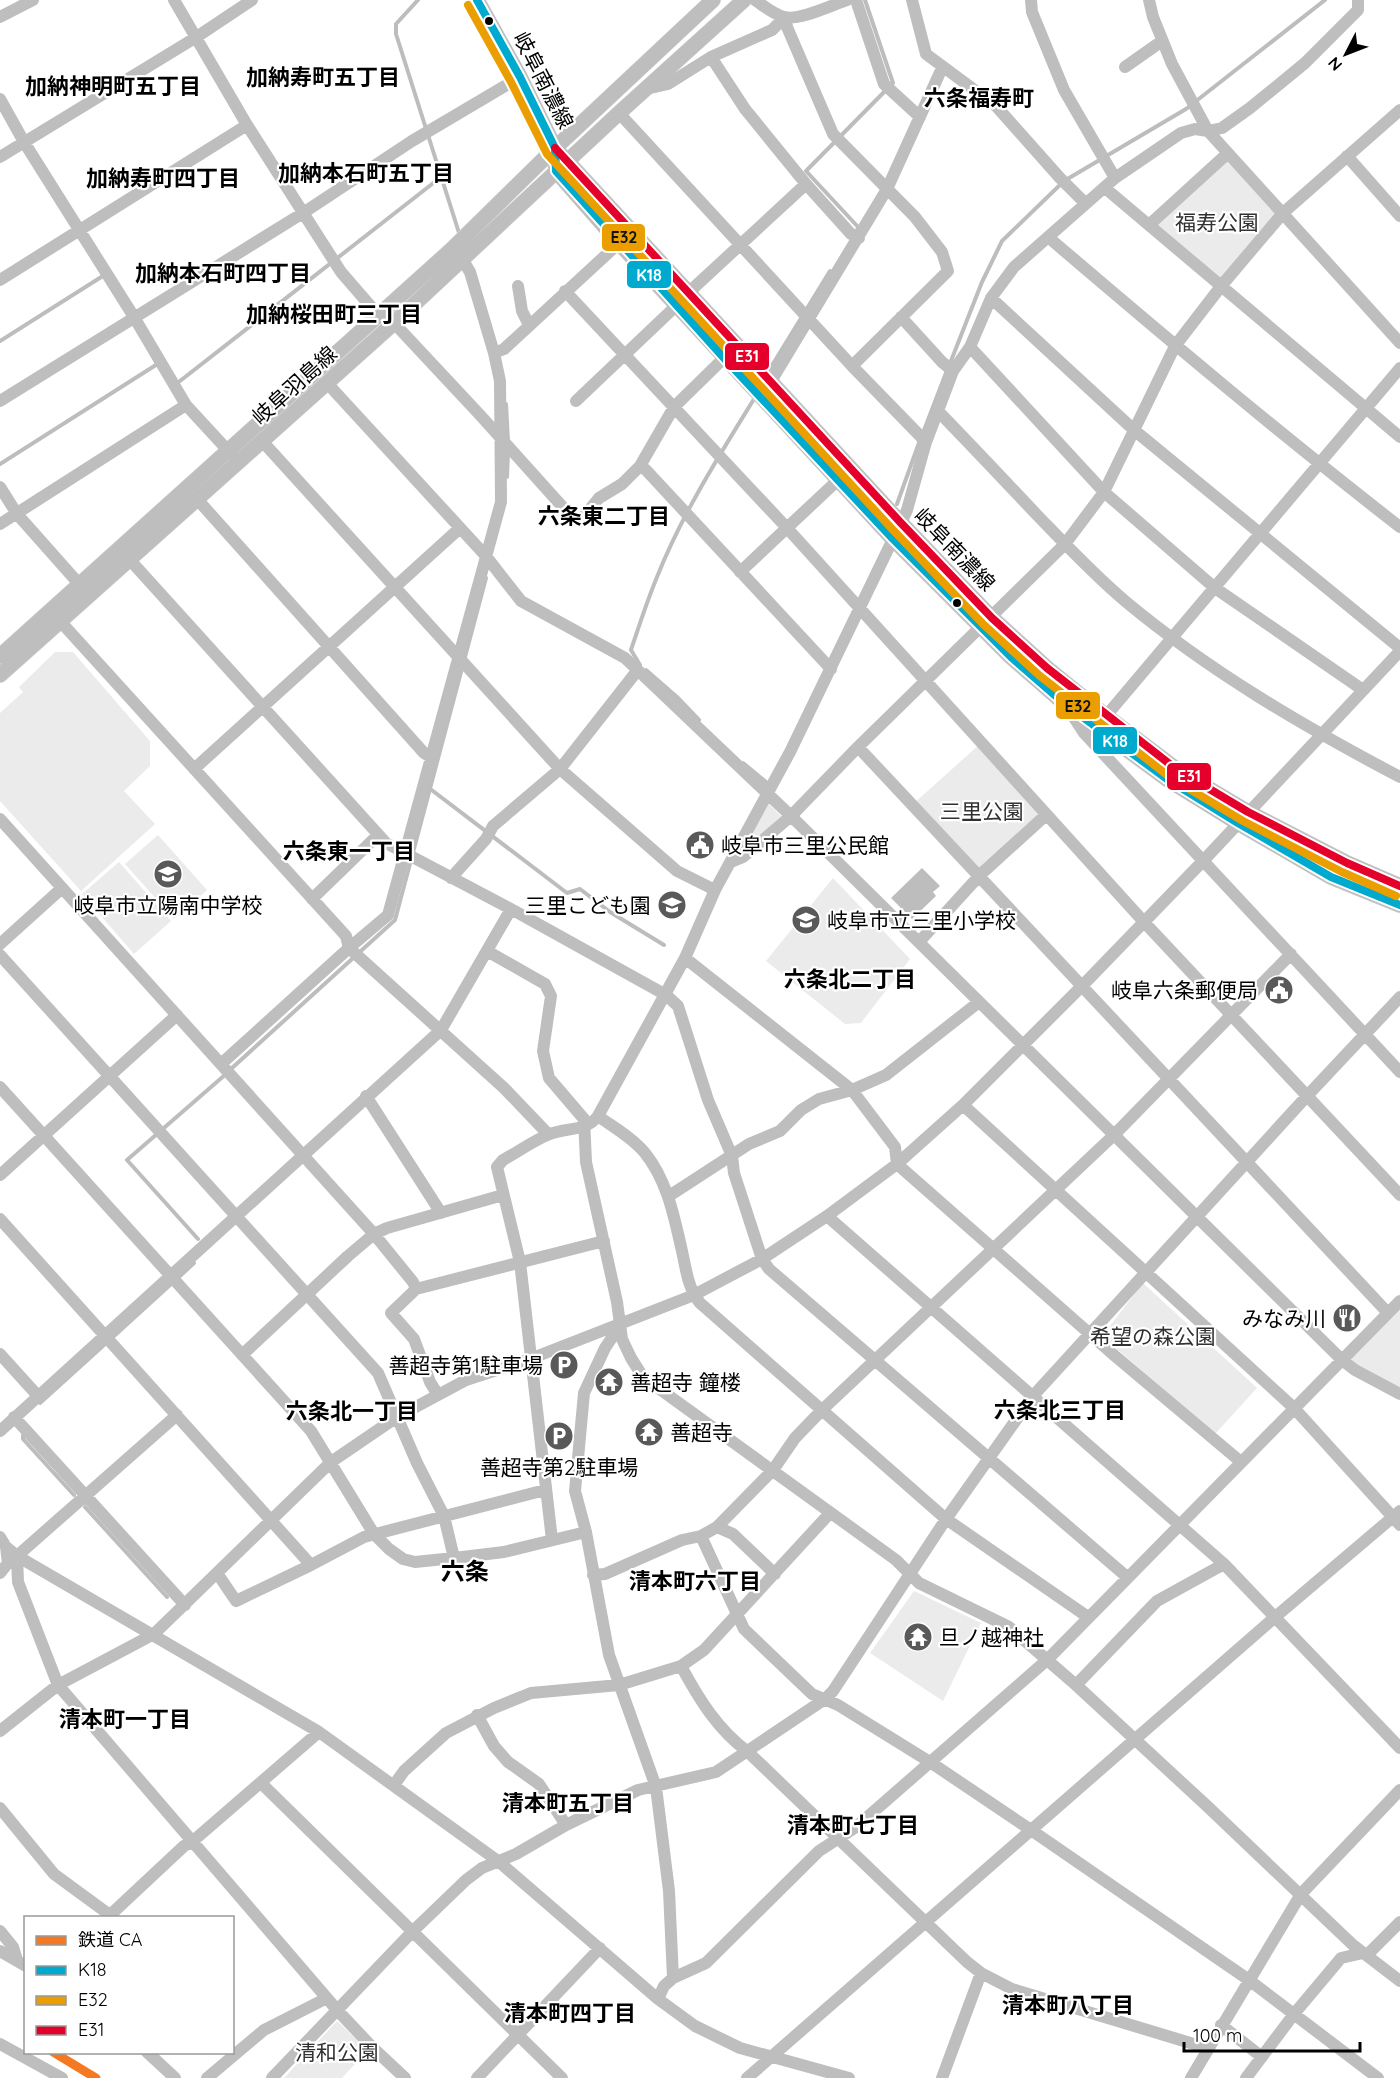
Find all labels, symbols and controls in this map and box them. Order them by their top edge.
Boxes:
unlabelled marker [483,15,495,27]
north arrow [1316,24,1376,84]
street label: 岐阜南濃線 [509,27,579,133]
text: N [1323,53,1346,75]
district label: 加納寿町五丁目 [246,63,400,91]
district label: 加納神明町五丁目 [25,72,201,100]
district label: 六条福寿町 [924,84,1034,112]
district label: 加納本石町五丁目 [278,159,454,187]
district label: 加納寿町四丁目 [86,164,240,192]
park label: 福寿公園 [1175,209,1259,235]
line badge: E32 [601,223,646,252]
text: E32 [611,227,637,247]
district label: 加納本石町四丁目 [135,259,311,287]
line badge: K18 [626,260,672,289]
text: K18 [636,265,662,285]
district label: 加納桜田町三丁目 [246,300,422,328]
street label: 岐阜羽島線 [246,340,342,430]
line badge: E31 [724,342,770,371]
text: E31 [735,346,759,366]
district label: 六条東二丁目 [538,502,670,530]
street label: 岐阜南濃線 [909,502,1001,596]
unlabelled marker [951,597,963,609]
line badge: E32 [1055,691,1101,720]
text: E32 [1065,696,1091,716]
line badge: K18 [1092,726,1138,755]
text: K18 [1102,731,1128,751]
line badge: E31 [1166,762,1212,791]
text: E31 [1177,766,1201,786]
park label: 三里公園 [940,798,1024,824]
public building icon: 岐阜市三里公民館 [684,829,716,861]
place label: 岐阜市三里公民館 [721,832,889,858]
district label: 六条東一丁目 [283,837,415,865]
school or university icon: 岐阜市立陽南中学校 [152,858,184,890]
school or university icon: 三里こども園 [656,889,688,921]
place label: 岐阜市立陽南中学校 [74,892,263,918]
place label: 三里こども園 [525,892,651,918]
school or university icon: 岐阜市立三里小学校 [790,904,822,936]
place label: 岐阜市立三里小学校 [827,907,1016,933]
district label: 六条北二丁目 [784,965,916,993]
public building icon: 岐阜六条郵便局 [1263,974,1295,1006]
place label: 岐阜六条郵便局 [1111,977,1258,1003]
restaurant icon: みなみ川 [1331,1302,1363,1334]
place label: みなみ川 [1242,1305,1326,1331]
park label: 希望の森公園 [1090,1323,1216,1349]
parking icon: 善超寺第1駐車場 [548,1349,580,1381]
place label: 善超寺第1駐車場 [388,1352,543,1378]
temple icon: 善超寺 鐘楼 [593,1366,625,1398]
place label: 善超寺 鐘楼 [630,1369,741,1395]
district label: 六条北三丁目 [994,1396,1126,1424]
district label: 六条北一丁目 [286,1397,418,1425]
temple icon: 善超寺 [633,1416,665,1448]
place label: 善超寺 [670,1419,733,1445]
parking icon: 善超寺第2駐車場 [543,1420,575,1452]
place label: 善超寺第2駐車場 [480,1454,638,1480]
district label: 六条 [441,1556,489,1586]
district label: 清本町六丁目 [629,1567,761,1595]
temple icon: 旦ノ越神社 [902,1621,934,1653]
place label: 旦ノ越神社 [939,1624,1044,1650]
district label: 清本町一丁目 [59,1705,191,1733]
district label: 清本町五丁目 [502,1789,634,1817]
district label: 清本町七丁目 [787,1811,919,1839]
legend [24,1916,234,2054]
text: 鉄道 CA [78,1928,143,1951]
text: K18 [78,1958,107,1981]
text: E32 [78,1988,108,2011]
district label: 清本町八丁目 [1002,1991,1134,2019]
district label: 清本町四丁目 [504,1999,636,2027]
scale bar [1184,2015,1360,2053]
text: E31 [78,2018,104,2041]
text: 100 m [1193,2024,1242,2047]
park label: 清和公園 [295,2039,379,2065]

